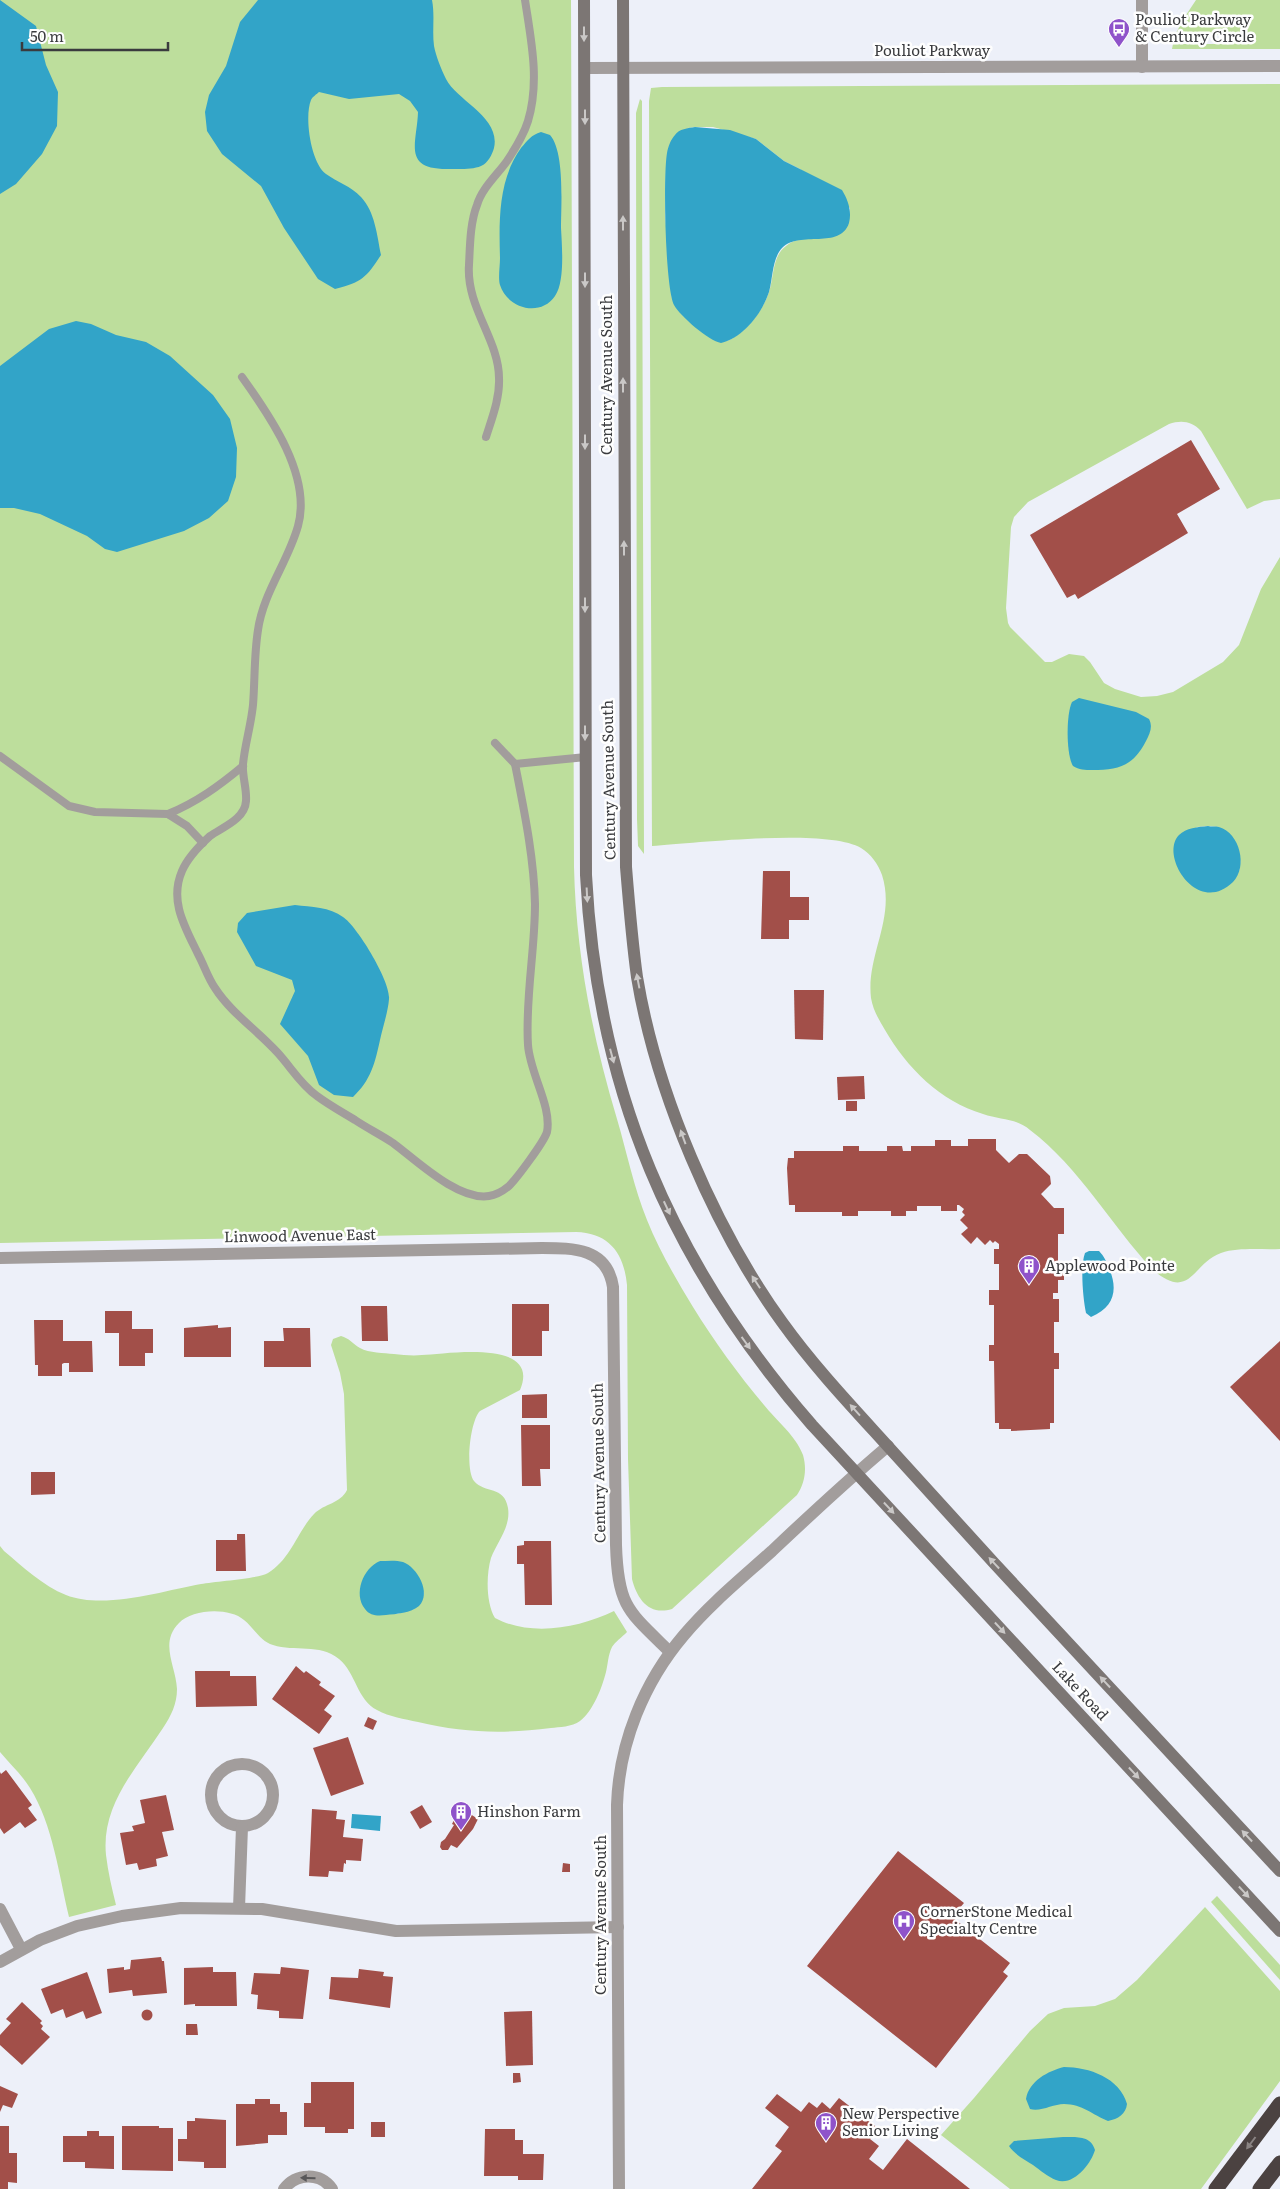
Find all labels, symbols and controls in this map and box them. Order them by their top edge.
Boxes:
place label: Pouliot Parkway & Century Circle [1135,7,1255,47]
bus stop icon: Pouliot Parkway & Century Circle [1107,17,1131,48]
scale bar [22,20,169,52]
text: 50 m [30,24,64,47]
one-way arrow [581,26,589,42]
street label: Pouliot Parkway [874,38,990,61]
one-way arrow [581,109,589,125]
one-way arrow [619,214,627,230]
one-way arrow [581,272,589,288]
street label: Century Avenue South [594,295,617,455]
one-way arrow [619,377,627,393]
one-way arrow [581,434,589,450]
one-way arrow [620,539,628,555]
one-way arrow [581,597,589,613]
street label: Century Avenue South [595,700,620,860]
one-way arrow [581,725,589,741]
one-way arrow [584,888,592,904]
one-way arrow [634,973,642,989]
one-way arrow [608,1048,616,1063]
one-way arrow [679,1129,687,1144]
one-way arrow [663,1201,671,1215]
street label: Linwood Avenue East [224,1222,376,1247]
place label: Applewood Pointe [1045,1253,1175,1276]
building icon: Applewood Pointe [1017,1254,1041,1285]
one-way arrow [751,1276,760,1289]
one-way arrow [741,1336,751,1350]
street label: Century Avenue South [585,1383,610,1543]
one-way arrow [849,1405,861,1417]
one-way arrow [883,1502,895,1514]
one-way arrow [988,1558,1000,1570]
one-way arrow [994,1621,1006,1633]
street label: Lake Road [1048,1655,1115,1725]
one-way arrow [1099,1677,1111,1689]
one-way arrow [1128,1767,1140,1779]
place label: Hinshon Farm [477,1799,581,1822]
building icon: Hinshon Farm [449,1800,473,1831]
one-way arrow [1241,1830,1253,1842]
street label: Century Avenue South [588,1835,611,1995]
one-way arrow [1238,1886,1250,1898]
place label: CornerStone Medical Specialty Centre [920,1899,1072,1939]
hospital icon: CornerStone Medical Specialty Centre [892,1909,916,1940]
place label: New Perspective Senior Living [842,2101,959,2141]
building icon: New Perspective Senior Living [814,2111,838,2142]
one-way arrow [1245,2136,1256,2149]
one-way arrow [300,2174,316,2182]

